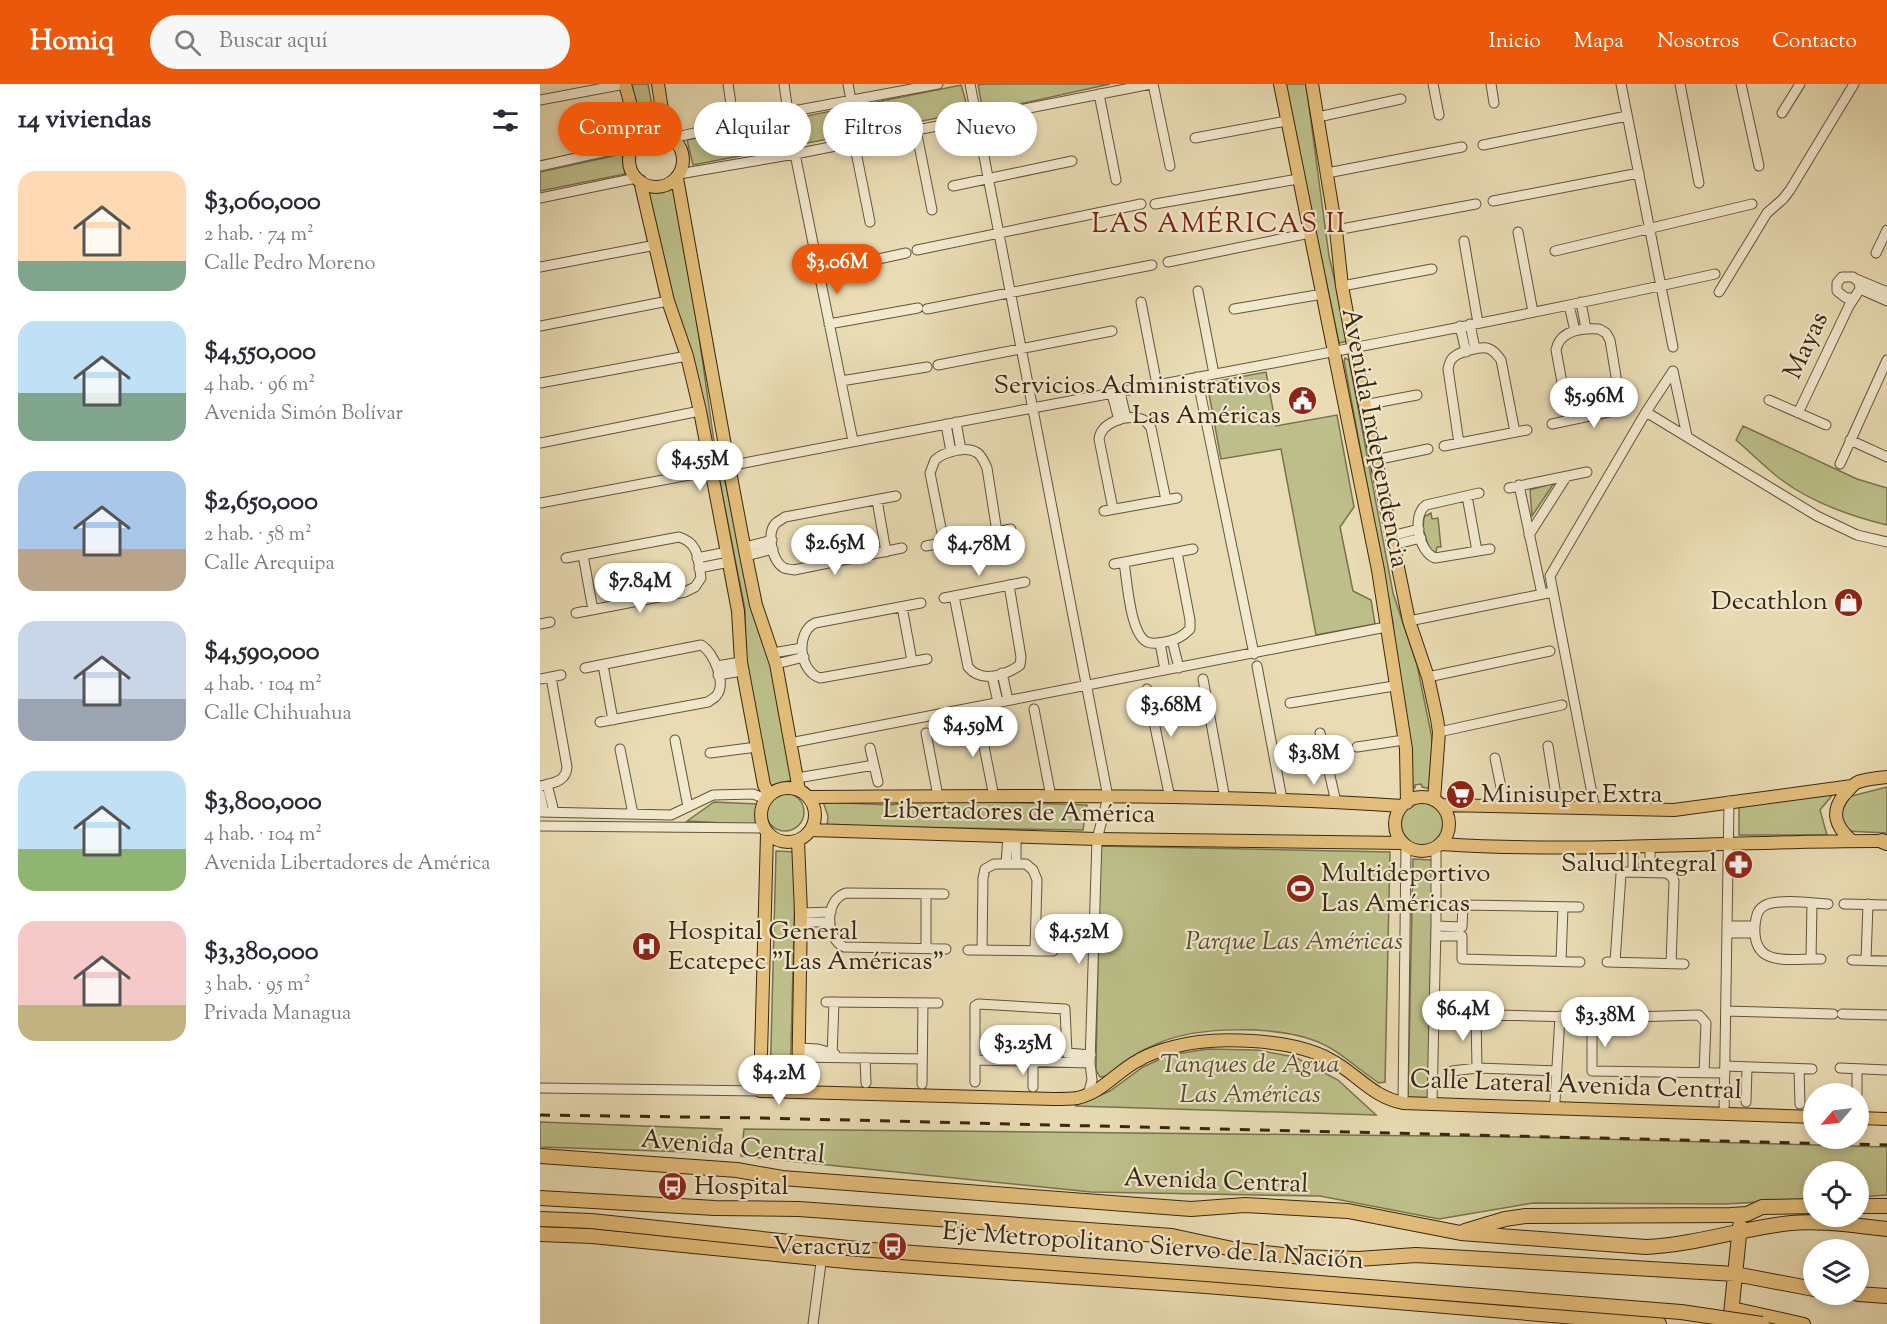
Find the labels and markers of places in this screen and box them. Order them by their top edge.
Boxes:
pin: $3.06M [788,244,886,295]
place label: Servicios Administrativos Las Américas [994,368,1281,435]
pin: $5.96M [1545,378,1643,429]
public building icon: Servicios Administrativos Las Américas [1286,385,1318,417]
pin: $4.55M [651,441,749,492]
pin: $2.65M [786,525,884,576]
pin: $4.78M [930,526,1028,577]
pin: $7.84M [591,563,689,614]
place label: Decathlon [1711,584,1828,621]
shop icon: Decathlon [1833,586,1865,618]
pin: $3.68M [1122,687,1220,738]
pin: $4.59M [924,707,1022,758]
pin: $3.8M [1272,735,1356,786]
place label: Minisuper Extra [1481,777,1662,814]
supermarket icon: Minisuper Extra [1444,779,1476,811]
place label: Salud Integral [1561,846,1717,883]
pharmacy icon: Salud Integral [1722,848,1754,880]
place label: Multideportivo Las Américas [1321,856,1491,923]
sports icon: Multideportivo Las Américas [1284,873,1316,905]
place label: Hospital General Ecatepec "Las Américas" [668,914,944,981]
pin: $4.52M [1030,914,1128,965]
hospital icon: Hospital General Ecatepec "Las Américas" [631,931,663,963]
pin: $6.4M [1421,991,1505,1042]
pin: $3.38M [1556,997,1654,1048]
pin: $3.25M [974,1025,1072,1076]
pin: $4.2M [737,1055,821,1106]
place label: Hospital [694,1169,789,1206]
bus stop icon: Hospital [657,1171,689,1203]
place label: Veracruz [773,1229,871,1266]
bus stop icon: Veracruz [876,1231,908,1263]

